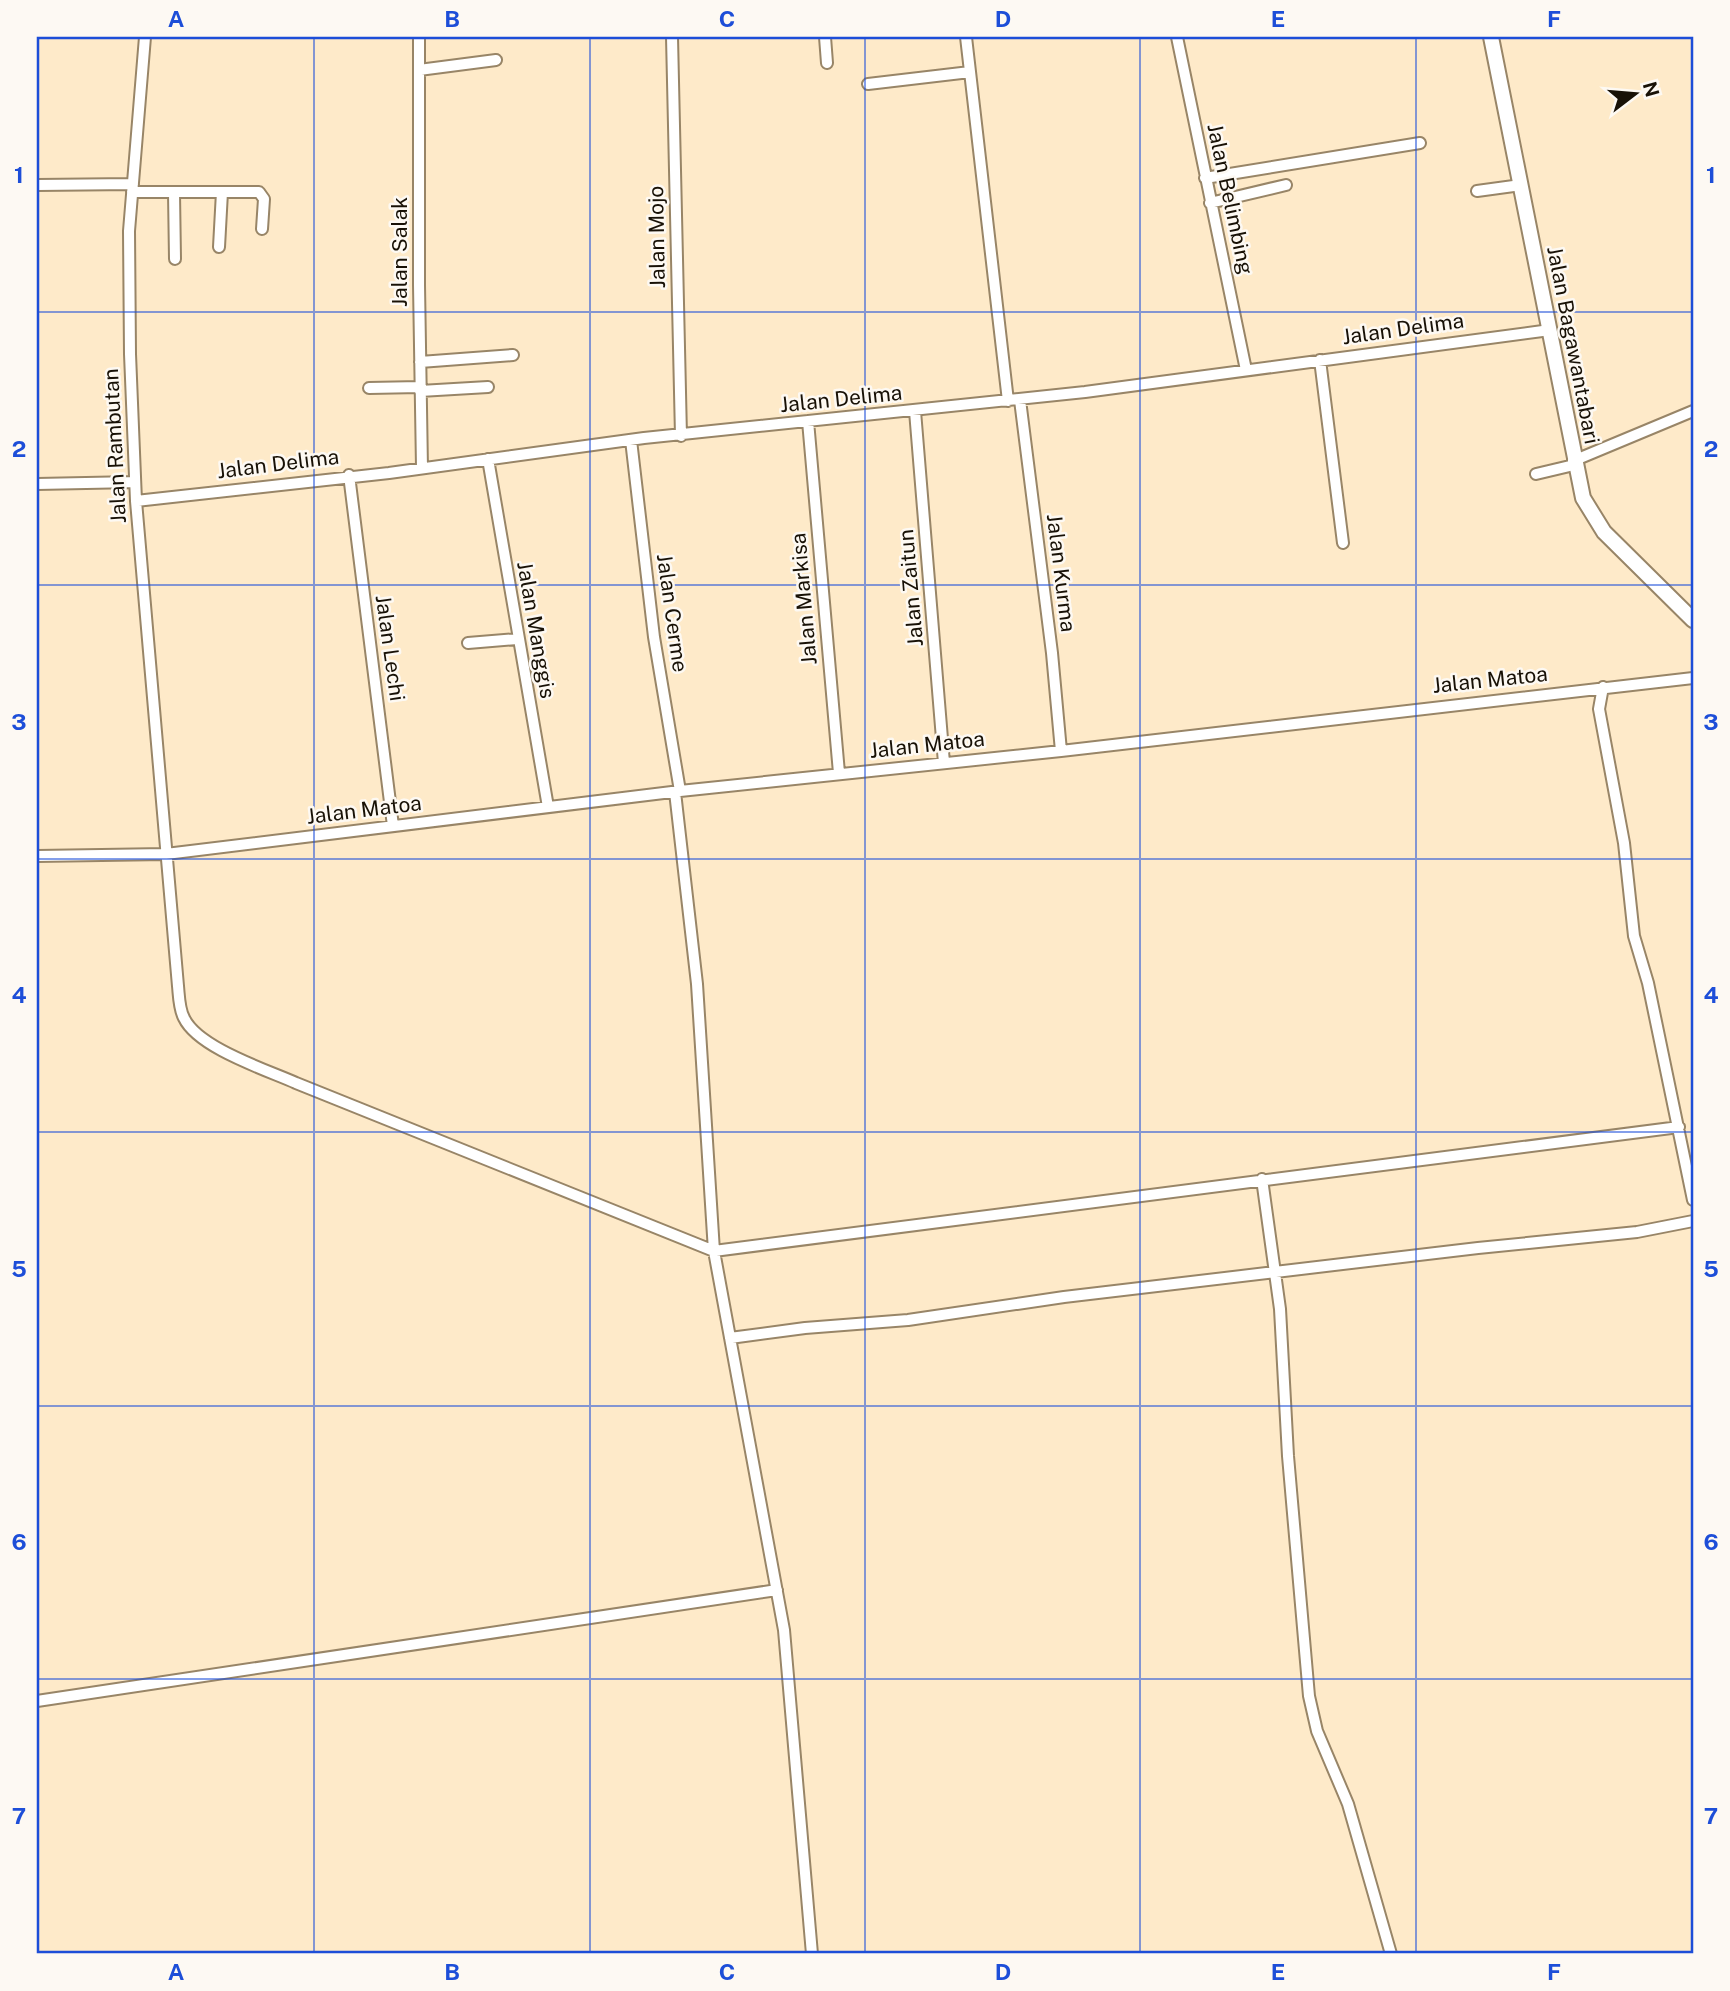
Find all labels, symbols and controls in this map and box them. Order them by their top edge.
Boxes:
text: A [168,5,185,32]
text: B [444,5,460,32]
text: C [719,5,735,32]
text: D [995,5,1011,32]
text: E [1271,5,1285,32]
text: F [1547,5,1561,32]
north arrow [1600,60,1670,130]
text: N [1639,79,1664,99]
street label: Jalan Belimbing [1202,121,1259,277]
text: 1 [14,161,24,188]
text: 1 [1706,161,1716,188]
street label: Jalan Mojo [643,186,670,289]
street label: Jalan Salak [387,197,412,307]
street label: Jalan Bagawantabari [1542,244,1605,446]
street label: Jalan Delima [1340,308,1465,349]
street label: Jalan Rambutan [98,368,131,524]
street label: Jalan Delima [779,380,903,417]
text: 2 [12,435,26,462]
text: 2 [1704,435,1718,462]
street label: Jalan Delima [216,444,340,483]
street label: Jalan Kurma [1042,512,1081,633]
street label: Jalan Zaitun [893,528,928,648]
street label: Jalan Markisa [785,532,822,666]
street label: Jalan Cerme [652,552,693,674]
street label: Jalan Manggis [512,559,561,700]
street label: Jalan Lechi [371,593,410,703]
street label: Jalan Matoa [1431,661,1549,698]
text: 3 [11,708,27,735]
text: 3 [1703,708,1719,735]
street label: Jalan Matoa [868,726,986,763]
street label: Jalan Matoa [305,790,423,829]
text: 4 [11,981,27,1008]
text: 4 [1703,981,1719,1008]
text: 5 [11,1255,27,1282]
text: 5 [1703,1255,1719,1282]
text: 6 [11,1528,27,1555]
text: 6 [1703,1528,1719,1555]
text: 7 [12,1802,26,1829]
text: 7 [1704,1802,1718,1829]
text: A [168,1958,185,1985]
text: B [444,1958,460,1985]
text: C [719,1958,735,1985]
text: D [995,1958,1011,1985]
text: E [1271,1958,1285,1985]
text: F [1547,1958,1561,1985]

